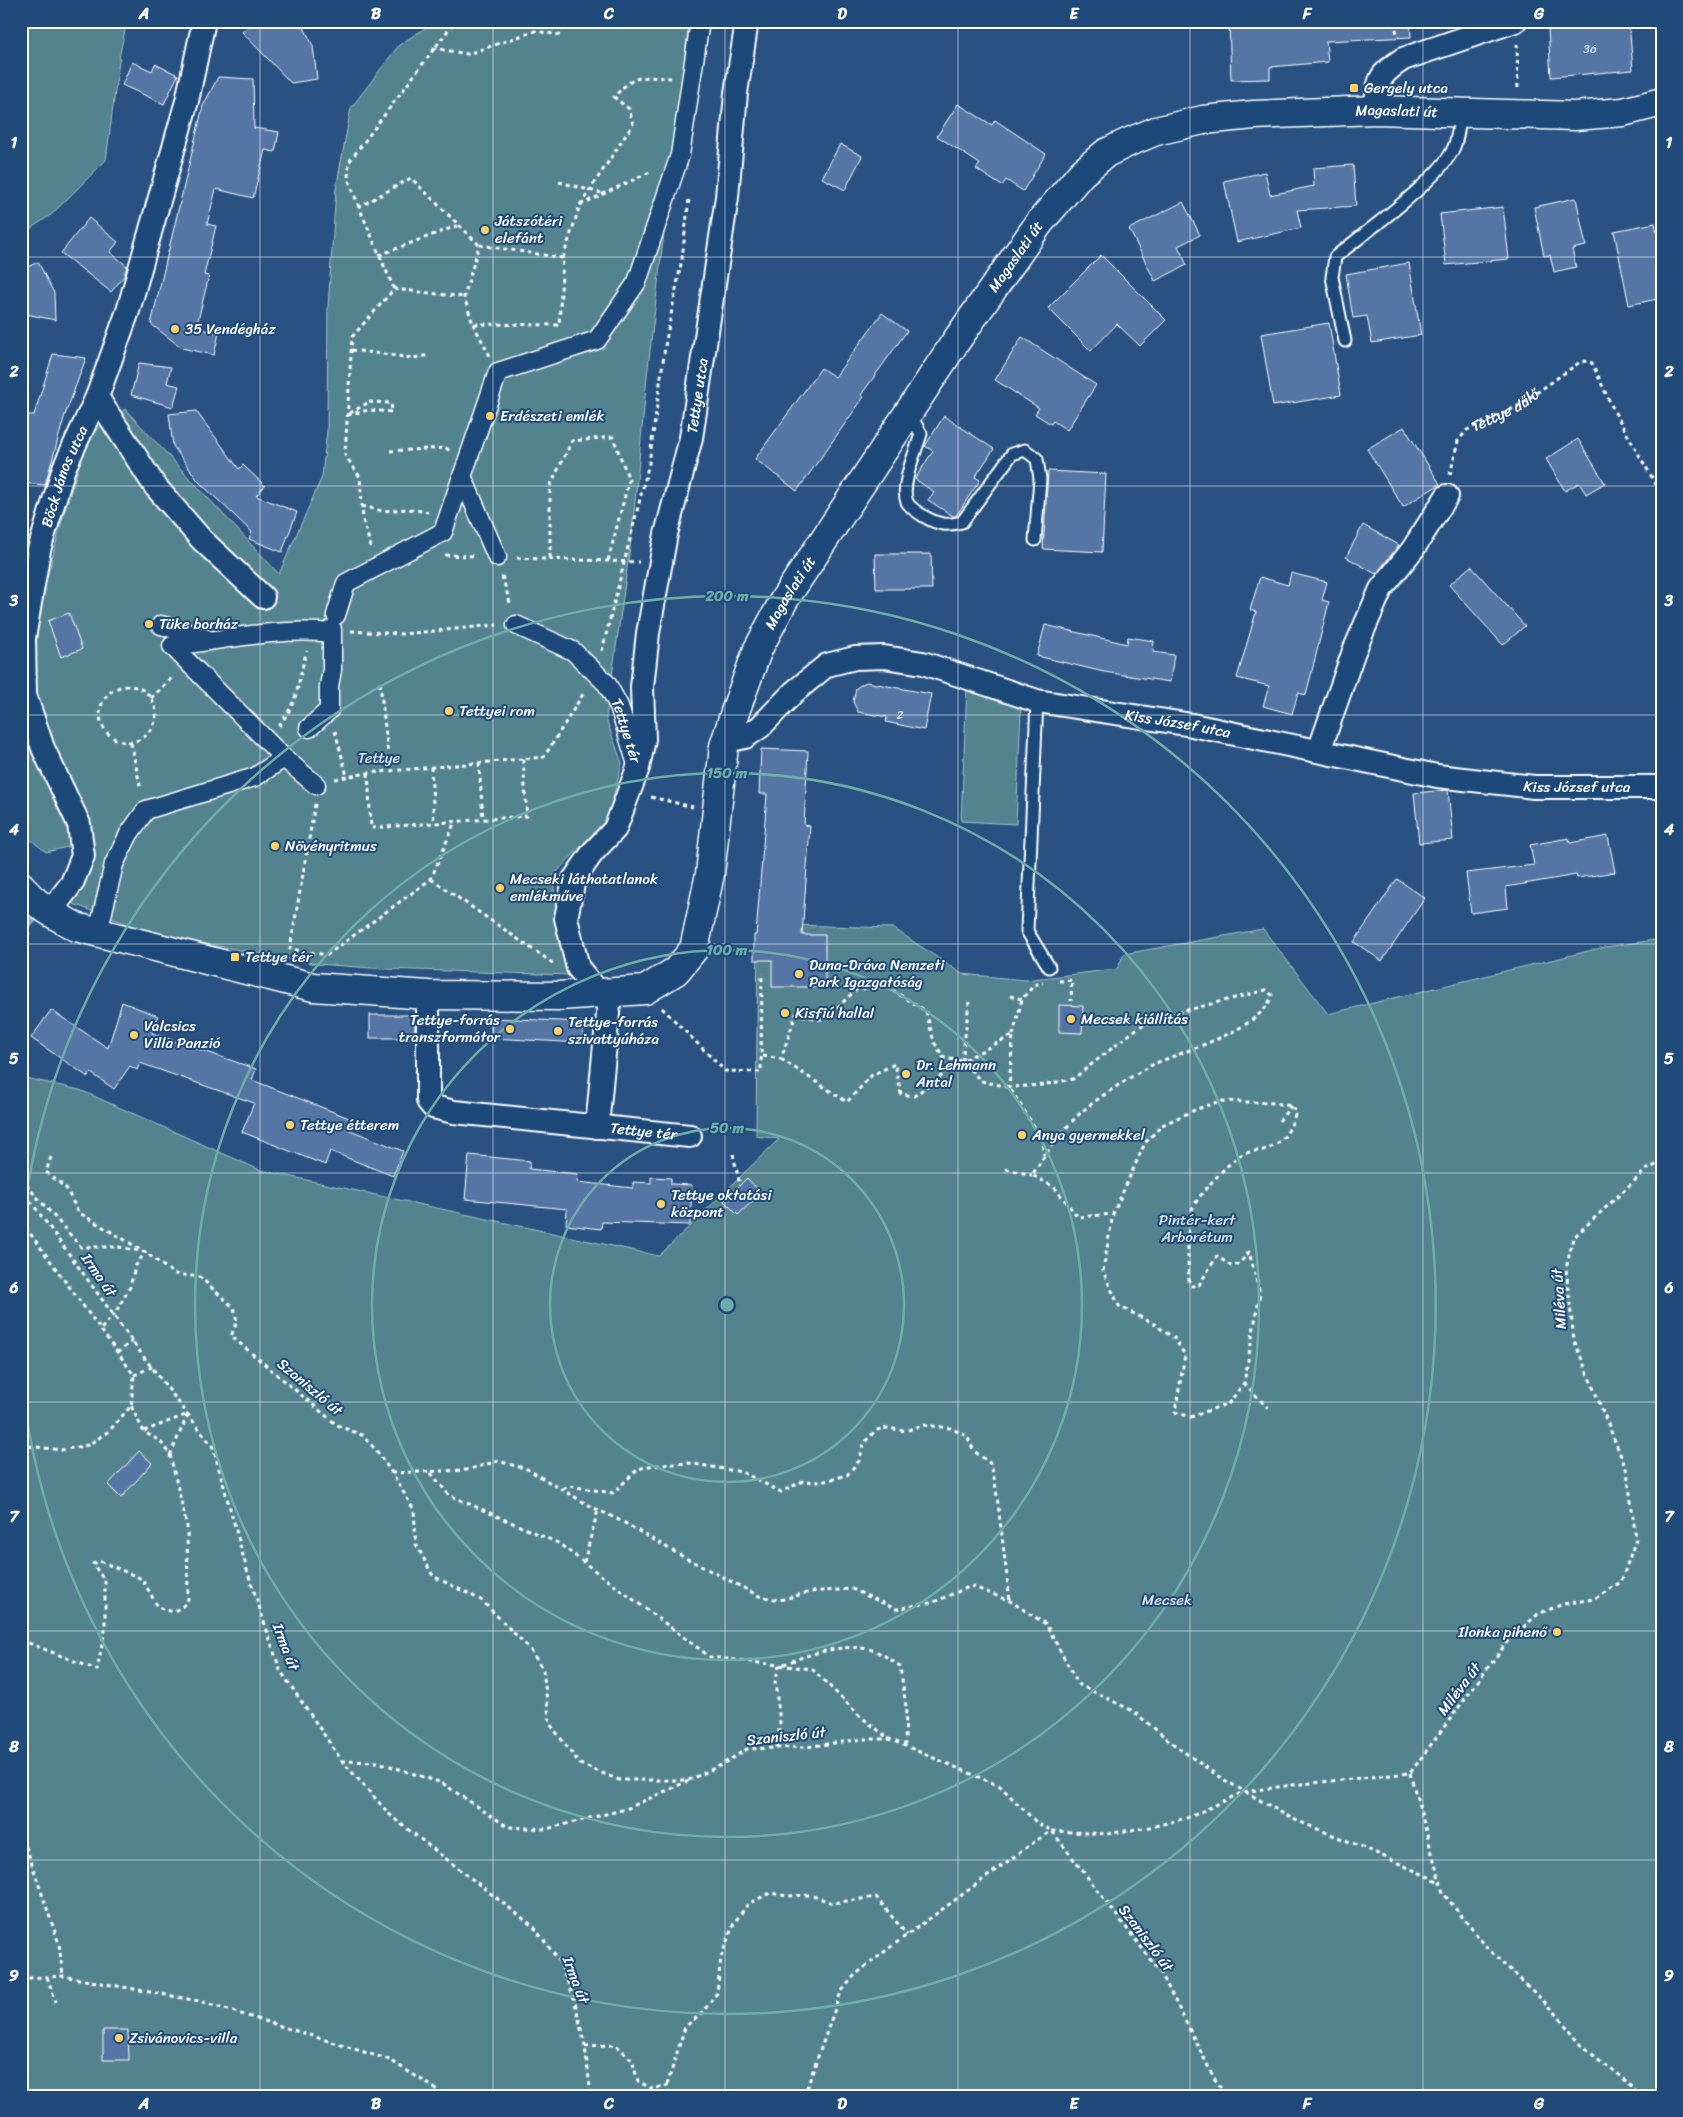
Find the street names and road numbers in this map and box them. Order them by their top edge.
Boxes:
street label: Magaslati út [1355,97,1439,125]
street label: Magaslati út [981,215,1050,298]
street label: Tettye utca [679,356,716,435]
street label: Tettye dűlő [1467,381,1546,439]
street label: Böck János utca [34,421,95,531]
street label: Magaslati út [757,550,823,634]
street label: Tettye tér [604,693,649,767]
street label: Kiss József utca [1123,702,1234,746]
street label: Kiss József utca [1522,773,1631,800]
street label: Tettye tér [609,1115,679,1148]
street label: Irma út [74,1247,124,1303]
street label: Miléva út [1544,1267,1574,1330]
street label: Szaniszló út [271,1352,350,1423]
street label: Irma út [265,1618,307,1675]
street label: Miléva út [1430,1656,1488,1721]
street label: Szaniszló út [745,1719,828,1753]
street label: Szaniszló út [1112,1898,1181,1978]
street label: Irma út [555,1951,597,2008]

